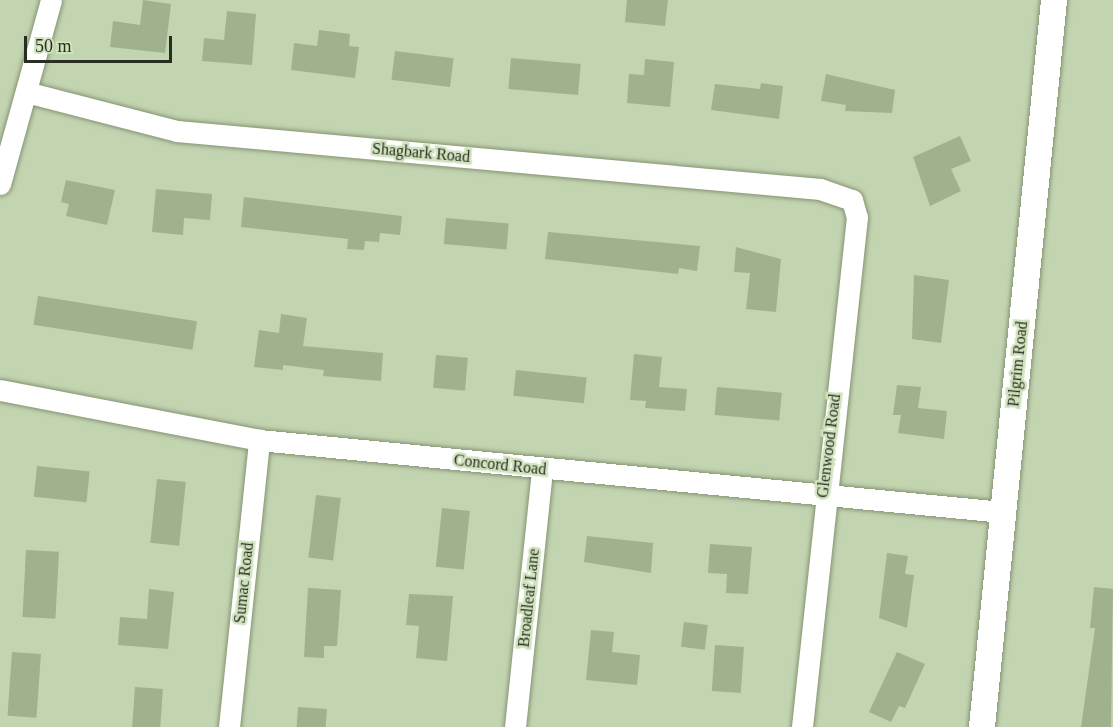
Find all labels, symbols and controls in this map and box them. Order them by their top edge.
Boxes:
scale bar [27,24,176,62]
text: 50 m [35,36,72,56]
street label: Shagbark Road [371,139,471,167]
street label: Pilgrim Road [1004,320,1032,408]
street label: Glenwood Road [813,393,845,499]
street label: Concord Road [453,451,547,479]
street label: Sumac Road [230,542,258,624]
street label: Broadleaf Lane [514,548,544,648]

